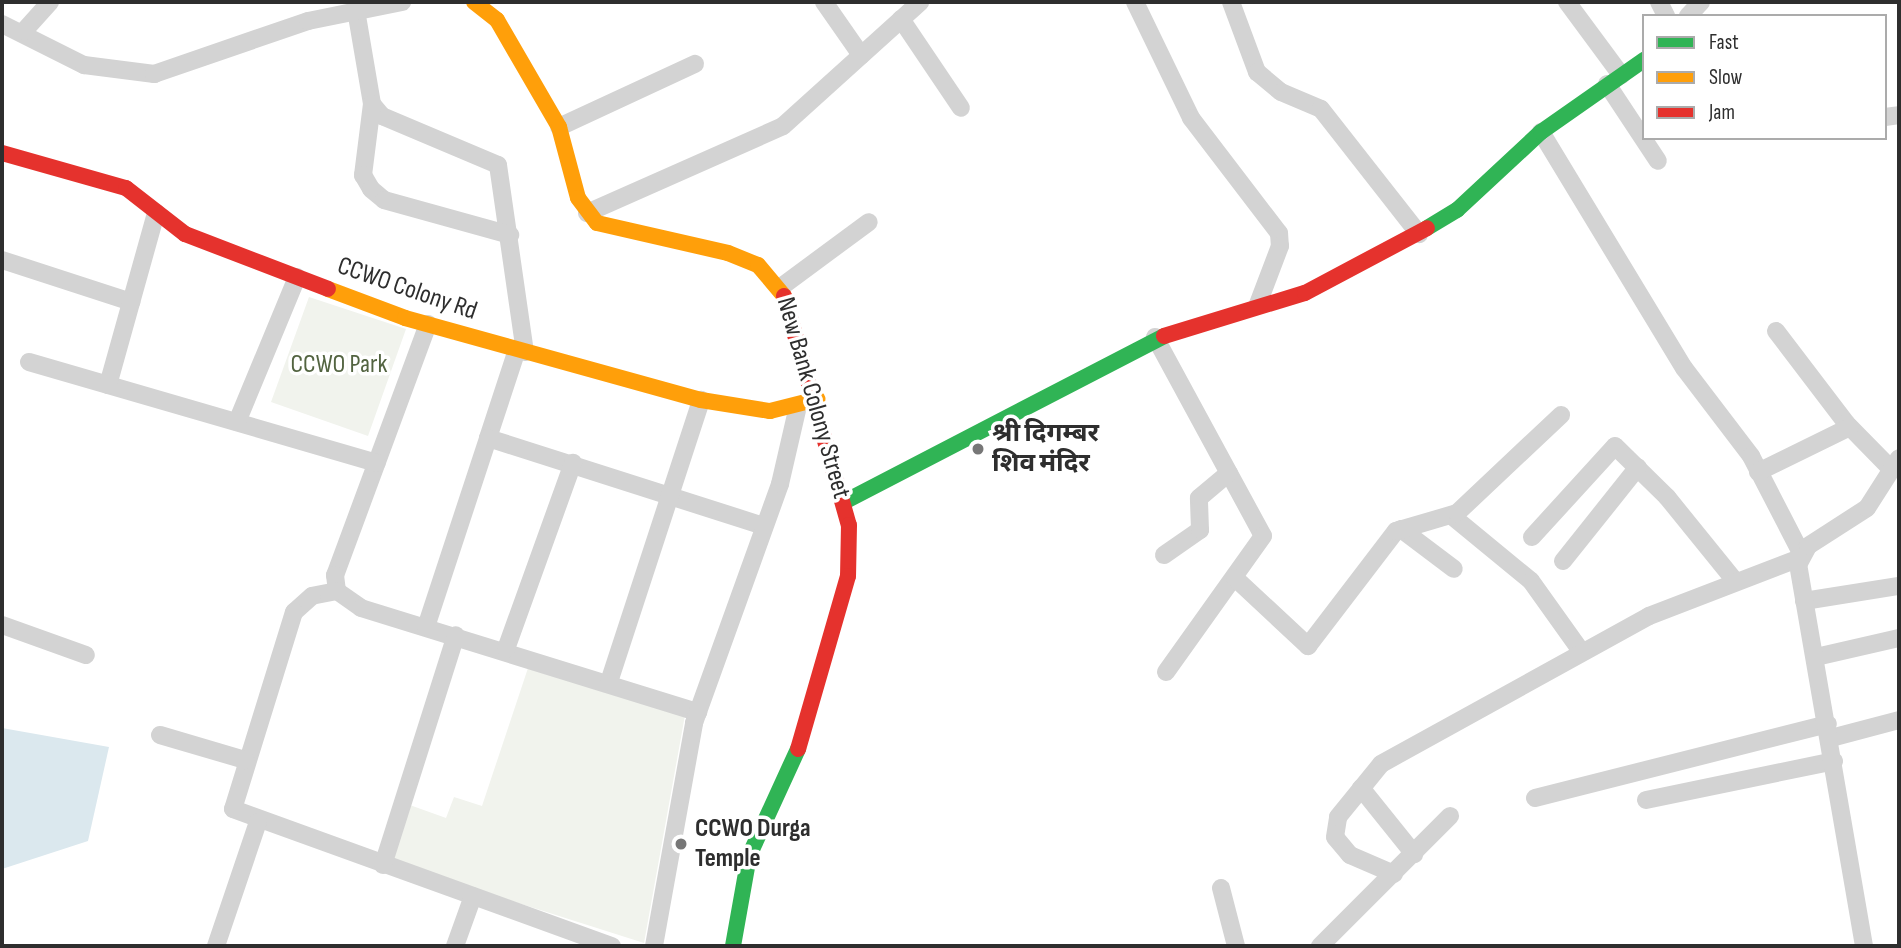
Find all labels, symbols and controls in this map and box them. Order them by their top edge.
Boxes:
legend [1642,14,1887,140]
text: Fast [1709,30,1739,55]
text: Slow [1709,65,1742,90]
text: Jam [1709,100,1735,125]
street label: CCWO Colony Rd [333,251,481,327]
street label: New Bank Colony Street [769,294,857,502]
park label: CCWO Park [291,349,387,381]
place label: श्री दिगम्बर शिव मंदिर [992,418,1099,480]
marker: श्री दिगम्बर शिव मंदिर [970,441,986,457]
place label: CCWO Durga Temple [695,813,811,874]
marker: CCWO Durga Temple [673,836,689,852]

